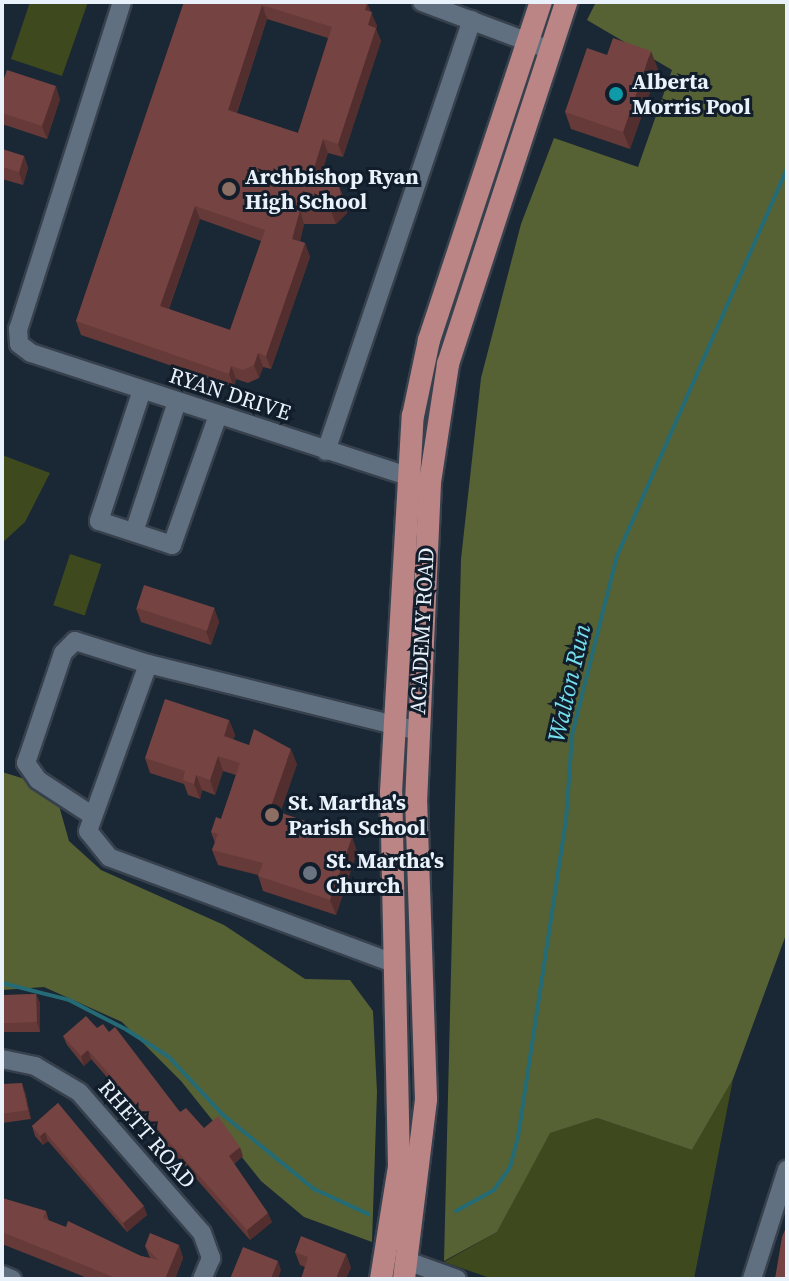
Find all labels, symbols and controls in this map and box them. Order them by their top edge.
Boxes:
place label: Alberta Morris Pool [632,68,751,120]
marker: Alberta Morris Pool [607,85,625,103]
place label: Archbishop Ryan High School [245,163,419,214]
marker: Archbishop Ryan High School [220,180,238,198]
street label: RYAN DRIVE [166,362,294,426]
street label: ACADEMY ROAD [404,547,440,715]
water label: Walton Run [541,621,597,745]
place label: St. Martha's Parish School [288,789,426,840]
marker: St. Martha's Parish School [263,806,281,824]
place label: St. Martha's Church [326,847,444,898]
marker: St. Martha's Church [301,864,319,882]
street label: RHETT ROAD [93,1074,201,1194]

